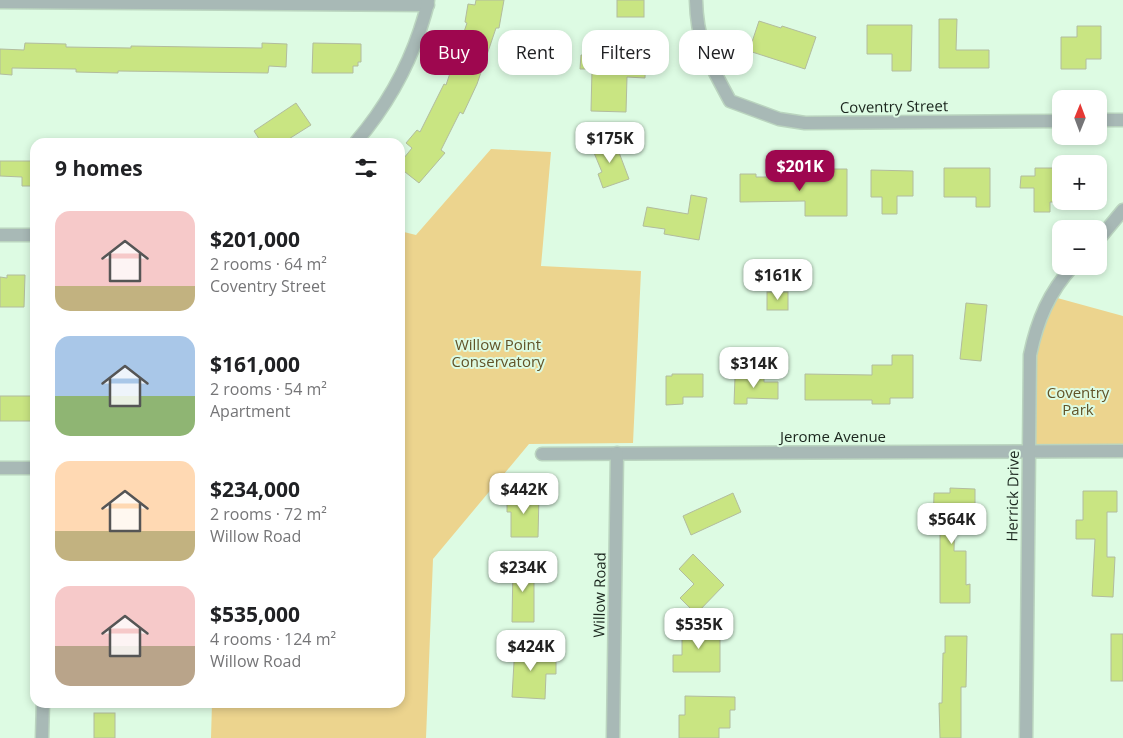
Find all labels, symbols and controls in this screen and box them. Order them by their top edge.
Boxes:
chip: Buy [420,30,488,75]
chip: Rent [498,30,572,75]
chip: Filters [582,30,669,75]
chip: New [679,30,753,75]
north arrow [1052,90,1108,145]
map controls [1052,90,1107,275]
street label: Coventry Street [840,95,948,117]
pin: $175K [575,121,645,164]
text: $175K [586,127,634,149]
pin: $201K [765,150,835,192]
text: 9 homes [55,154,143,182]
icon: filters [352,154,380,182]
text: $201K [776,155,824,177]
button: + [1052,155,1107,210]
button: − [1052,220,1107,275]
text: $201,000 [210,225,300,253]
icon: home [95,231,155,291]
text: 2 rooms · 64 m² [210,253,327,275]
pin: $161K [743,258,813,301]
text: $161K [754,264,802,286]
text: Coventry Street [210,275,326,297]
park label: Willow Point Conservatory [451,334,545,371]
pin: $314K [719,346,789,389]
text: $161,000 [210,350,300,378]
text: $314K [730,352,778,374]
icon: home [95,356,155,416]
text: 2 rooms · 54 m² [210,378,327,400]
park label: Coventry Park [1047,382,1110,419]
text: Apartment [210,400,290,422]
street label: Jerome Avenue [778,426,886,446]
street label: Herrick Drive [1001,450,1023,542]
pin: $442K [489,472,559,515]
text: $234,000 [210,475,300,503]
text: $442K [500,478,548,500]
icon: home [95,481,155,541]
pin: $564K [917,502,987,545]
text: 2 rooms · 72 m² [210,503,327,525]
text: $564K [928,508,976,530]
text: Willow Road [210,525,301,547]
pin: $234K [488,550,558,593]
street label: Willow Road [588,552,610,638]
text: $234K [499,556,547,578]
text: $535,000 [210,600,300,628]
icon: home [95,606,155,666]
pin: $535K [664,608,734,650]
text: $535K [675,613,723,635]
text: 4 rooms · 124 m² [210,628,336,650]
pin: $424K [496,630,566,672]
text: $424K [507,635,555,657]
text: Willow Road [210,650,301,672]

